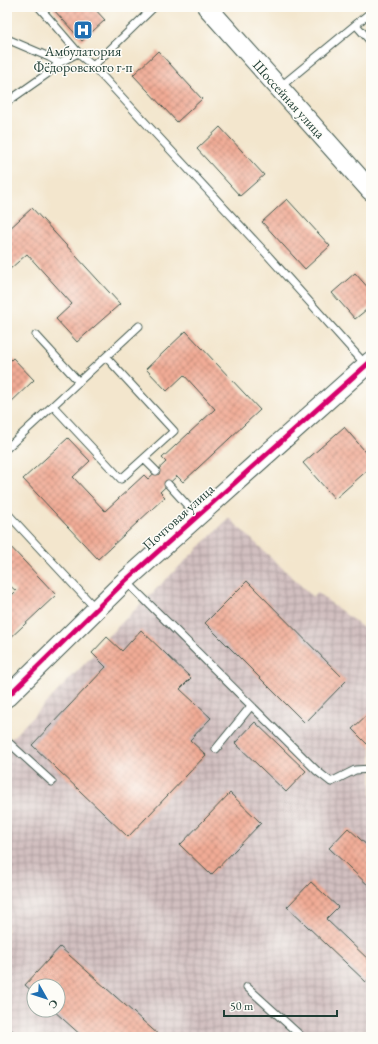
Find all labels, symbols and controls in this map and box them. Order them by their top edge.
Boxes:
hospital icon: Амбулатория Фёдоровского г-п [72,19,94,41]
place label: Амбулатория Фёдоровского г-п [34,42,132,76]
street label: Шоссейная улица [249,56,329,142]
street label: Почтовая улица [138,480,218,554]
north arrow [26,978,66,1018]
scale bar [224,992,337,1018]
text: С [46,997,62,1012]
text: 50 m [230,998,254,1014]

